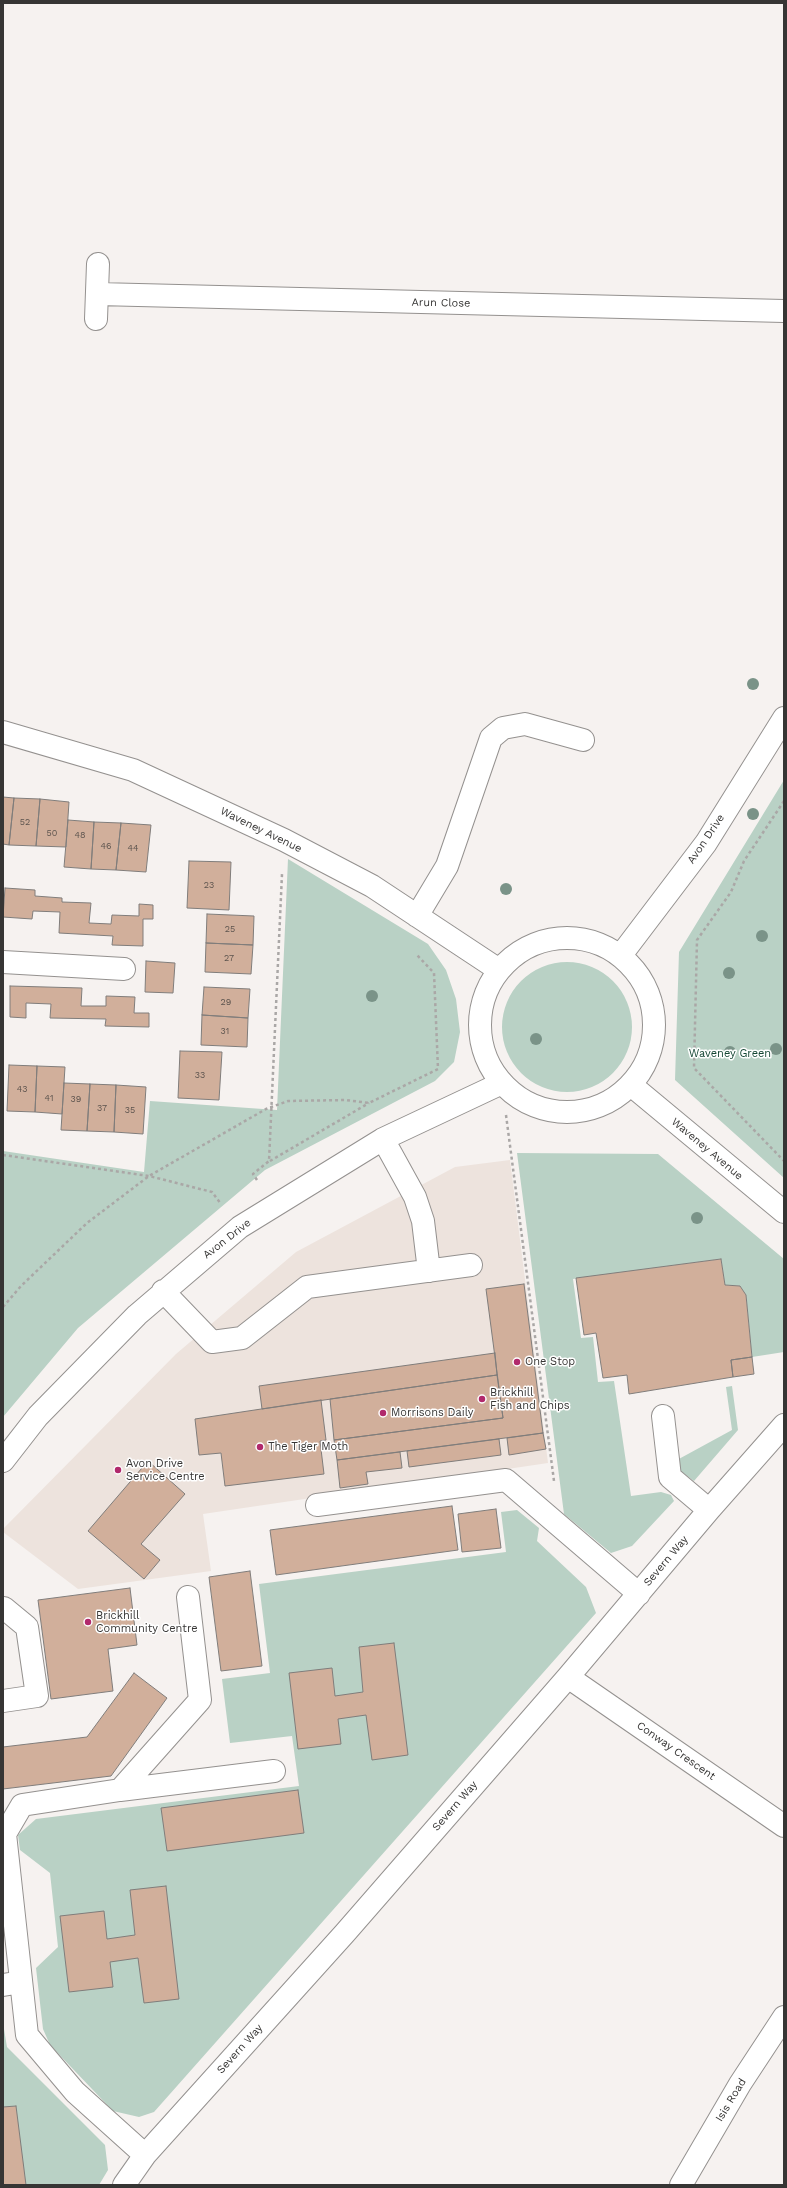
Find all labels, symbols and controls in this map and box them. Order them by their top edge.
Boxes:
street label: Arun Close [412,296,470,310]
street label: Waveney Avenue [218,804,304,856]
street label: Avon Drive [685,812,727,866]
house number: 52 [20,817,30,827]
house number: 50 [47,828,57,838]
house number: 48 [74,830,86,840]
house number: 46 [101,841,111,851]
house number: 44 [128,843,138,853]
house number: 23 [204,880,214,890]
house number: 25 [225,924,235,934]
house number: 27 [224,953,234,963]
house number: 29 [221,997,231,1007]
house number: 31 [221,1026,229,1036]
park label: Waveney Green [689,1047,771,1061]
house number: 33 [195,1070,205,1080]
house number: 43 [17,1084,27,1094]
house number: 41 [45,1093,53,1103]
house number: 39 [71,1094,81,1104]
house number: 37 [97,1103,107,1113]
house number: 35 [125,1105,135,1115]
street label: Waveney Avenue [668,1115,746,1183]
street label: Avon Drive [200,1216,254,1262]
place label: One Stop [525,1355,575,1369]
marker: One Stop [512,1357,522,1367]
place label: Brickhill Fish and Chips [490,1386,570,1412]
marker: Brickhill Fish and Chips [477,1394,487,1404]
place label: Morrisons Daily [391,1406,473,1420]
marker: Morrisons Daily [378,1408,388,1418]
place label: The Tiger Moth [268,1440,348,1454]
marker: The Tiger Moth [255,1442,265,1452]
place label: Avon Drive Service Centre [126,1457,205,1483]
marker: Avon Drive Service Centre [113,1465,123,1475]
street label: Severn Way [641,1533,691,1589]
place label: Brickhill Community Centre [96,1609,198,1635]
marker: Brickhill Community Centre [83,1617,93,1627]
street label: Conway Crescent [634,1719,718,1783]
street label: Severn Way [430,1778,480,1834]
street label: Severn Way [214,2022,266,2076]
street label: Isis Road [713,2076,749,2124]

